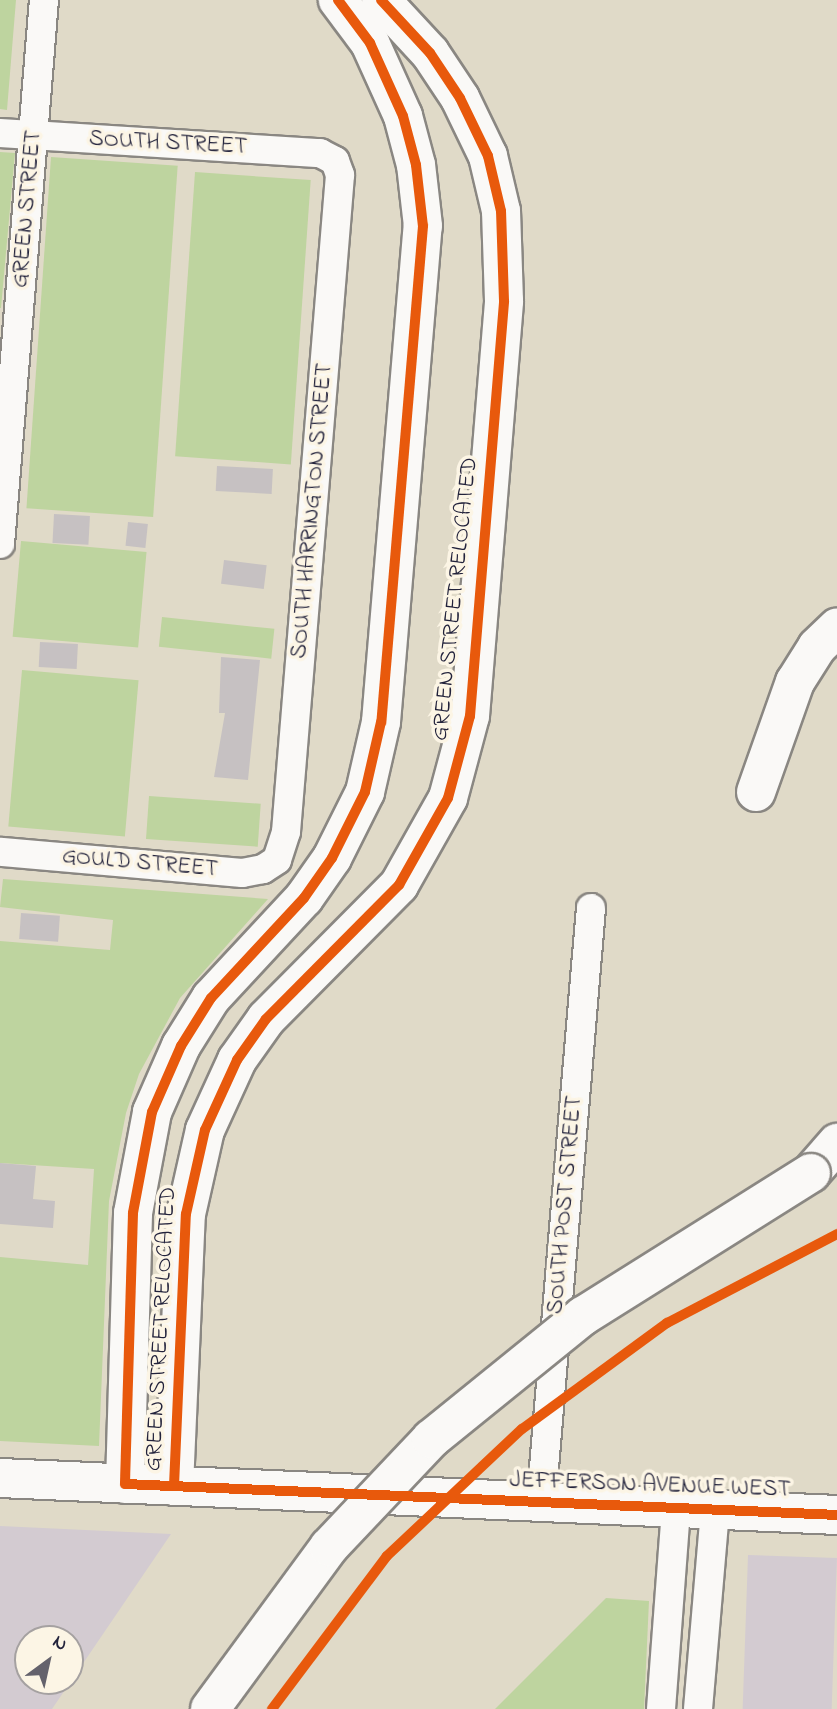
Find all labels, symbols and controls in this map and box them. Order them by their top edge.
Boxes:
street label: SOUTH STREET [88,126,248,162]
street label: GREEN STREET [7,129,49,289]
street label: SOUTH HARRINGTON STREET [286,362,340,660]
street label: GREEN STREET RELOCATED [427,456,485,742]
street label: GOULD STREET [61,843,219,885]
street label: SOUTH POST STREET [543,1095,589,1315]
street label: GREEN STREET RELOCATED [141,1186,183,1472]
street label: JEFFERSON AVENUE WEST [509,1467,791,1505]
north arrow [14,1625,84,1695]
text: N [47,1629,72,1658]

